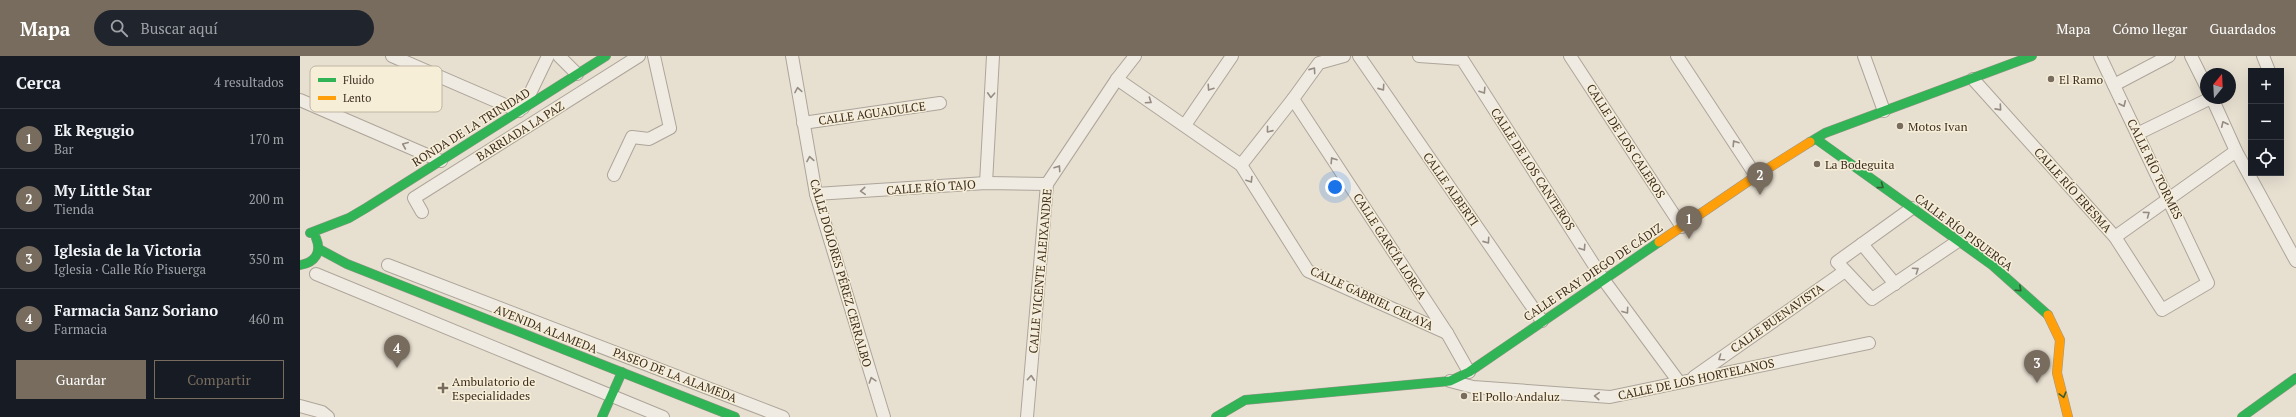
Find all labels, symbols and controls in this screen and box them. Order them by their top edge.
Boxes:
search box [94,10,374,46]
text: Mapa [20,16,70,41]
icon: search [108,17,130,39]
text: Buscar aquí [140,18,218,38]
text: Mapa [2056,19,2091,38]
text: Cómo llegar [2113,19,2187,38]
text: Guardados [2209,19,2276,38]
legend [310,66,442,112]
one-way arrow [1308,68,1315,75]
north arrow [2200,68,2236,104]
map controls [2248,68,2284,176]
button: + [2248,68,2284,104]
text: Cerca [16,71,61,94]
place label: El Ramo [2059,72,2104,87]
text: 4 resultados [214,73,284,91]
text: Fluido [343,73,374,87]
marker: El Ramo [2046,74,2056,84]
street label: CALLE DE LOS CALEROS [1583,81,1669,201]
one-way arrow [1207,84,1215,91]
one-way arrow [1377,84,1385,91]
street label: RONDA DE LA TRINIDAD [409,85,533,169]
one-way arrow [794,87,803,93]
one-way arrow [1479,87,1486,94]
text: Lento [343,91,371,105]
one-way arrow [986,92,995,98]
one-way arrow [1145,96,1152,104]
street label: BARRIADA LA PAZ [473,98,567,164]
street label: CALLE AGUADULCE [817,98,927,128]
one-way arrow [2118,99,2126,107]
one-way arrow [1995,103,2002,111]
button: − [2248,104,2284,140]
street label: CALLE DE LOS CANTEROS [1488,105,1578,233]
street label: CALLE RÍO TORMES [2124,116,2186,222]
place label: Motos Ivan [1908,119,1968,134]
text: Ek Regugio [54,120,134,140]
marker: Motos Ivan [1895,121,1905,131]
one-way arrow [2221,121,2229,129]
one-way arrow [1266,125,1273,132]
text: 1 [25,130,33,148]
text: 170 m [249,130,284,148]
text: Bar [54,140,74,158]
one-way arrow [1732,140,1739,147]
button: locate [2248,140,2284,176]
one-way arrow [401,142,408,150]
street label: CALLE RÍO ERESMA [2031,144,2116,236]
street label: CALLE ALBERTI [1420,149,1482,229]
one-way arrow [806,155,814,162]
one-way arrow [1331,157,1338,164]
place label: La Bodeguita [1825,157,1895,172]
marker: La Bodeguita [1812,159,1822,169]
pin: 2 [1747,162,1773,195]
one-way arrow [1053,165,1061,172]
street label: CALLE RÍO TAJO [886,176,977,198]
one-way arrow [1246,176,1253,183]
street label: CALLE DOLORES PÉREZ CERRALBO [807,177,875,369]
your location [1325,177,1345,197]
text: My Little Star [54,180,152,200]
one-way arrow [1877,181,1884,188]
one-way arrow [860,186,866,195]
street label: CALLE VICENTE ALEIXANDRE [1025,188,1055,354]
text: 2 [25,190,33,208]
text: 200 m [249,190,284,208]
street label: CALLE GARCÍA LORCA [1350,190,1430,302]
street label: CALLE RÍO PISUERGA [1912,190,2017,274]
text: Tienda [54,200,94,218]
pin: 1 [1676,206,1702,239]
one-way arrow [2142,212,2149,219]
street label: CALLE FRAY DIEGO DE CÁDIZ [1521,220,1665,324]
one-way arrow [1482,237,1490,244]
text: Iglesia de la Victoria [54,240,201,260]
one-way arrow [1579,244,1586,251]
text: 3 [25,250,33,268]
text: 350 m [249,250,284,268]
text: Iglesia · Calle Río Pisuerga [54,260,206,278]
street label: CALLE GABRIEL CELAYA [1308,263,1437,333]
one-way arrow [1911,268,1918,275]
street label: CALLE BUENAVISTA [1727,280,1827,356]
one-way arrow [2014,285,2021,292]
text: Farmacia Sanz Soriano [54,300,218,320]
street label: AVENIDA ALAMEDA [492,301,601,357]
one-way arrow [1622,306,1629,313]
text: 4 [25,310,33,328]
text: 460 m [249,310,284,328]
text: Farmacia [54,320,107,338]
pin: 4 [384,335,410,368]
street label: PASEO DE LA ALAMEDA [611,344,740,406]
pin: 3 [2024,350,2050,383]
one-way arrow [1719,353,1726,360]
street label: CALLE DE LOS HORTELANOS [1616,355,1776,403]
button: Guardar [16,360,146,399]
button: Compartir [154,360,284,399]
place label: Ambulatorio de Especialidades [452,374,535,403]
one-way arrow [1026,375,1035,381]
one-way arrow [868,377,877,384]
marker: Ambulatorio de Especialidades [437,382,449,394]
place label: El Pollo Andaluz [1472,389,1560,404]
marker: El Pollo Andaluz [1459,391,1469,401]
one-way arrow [1594,392,1600,401]
one-way arrow [2058,392,2066,398]

